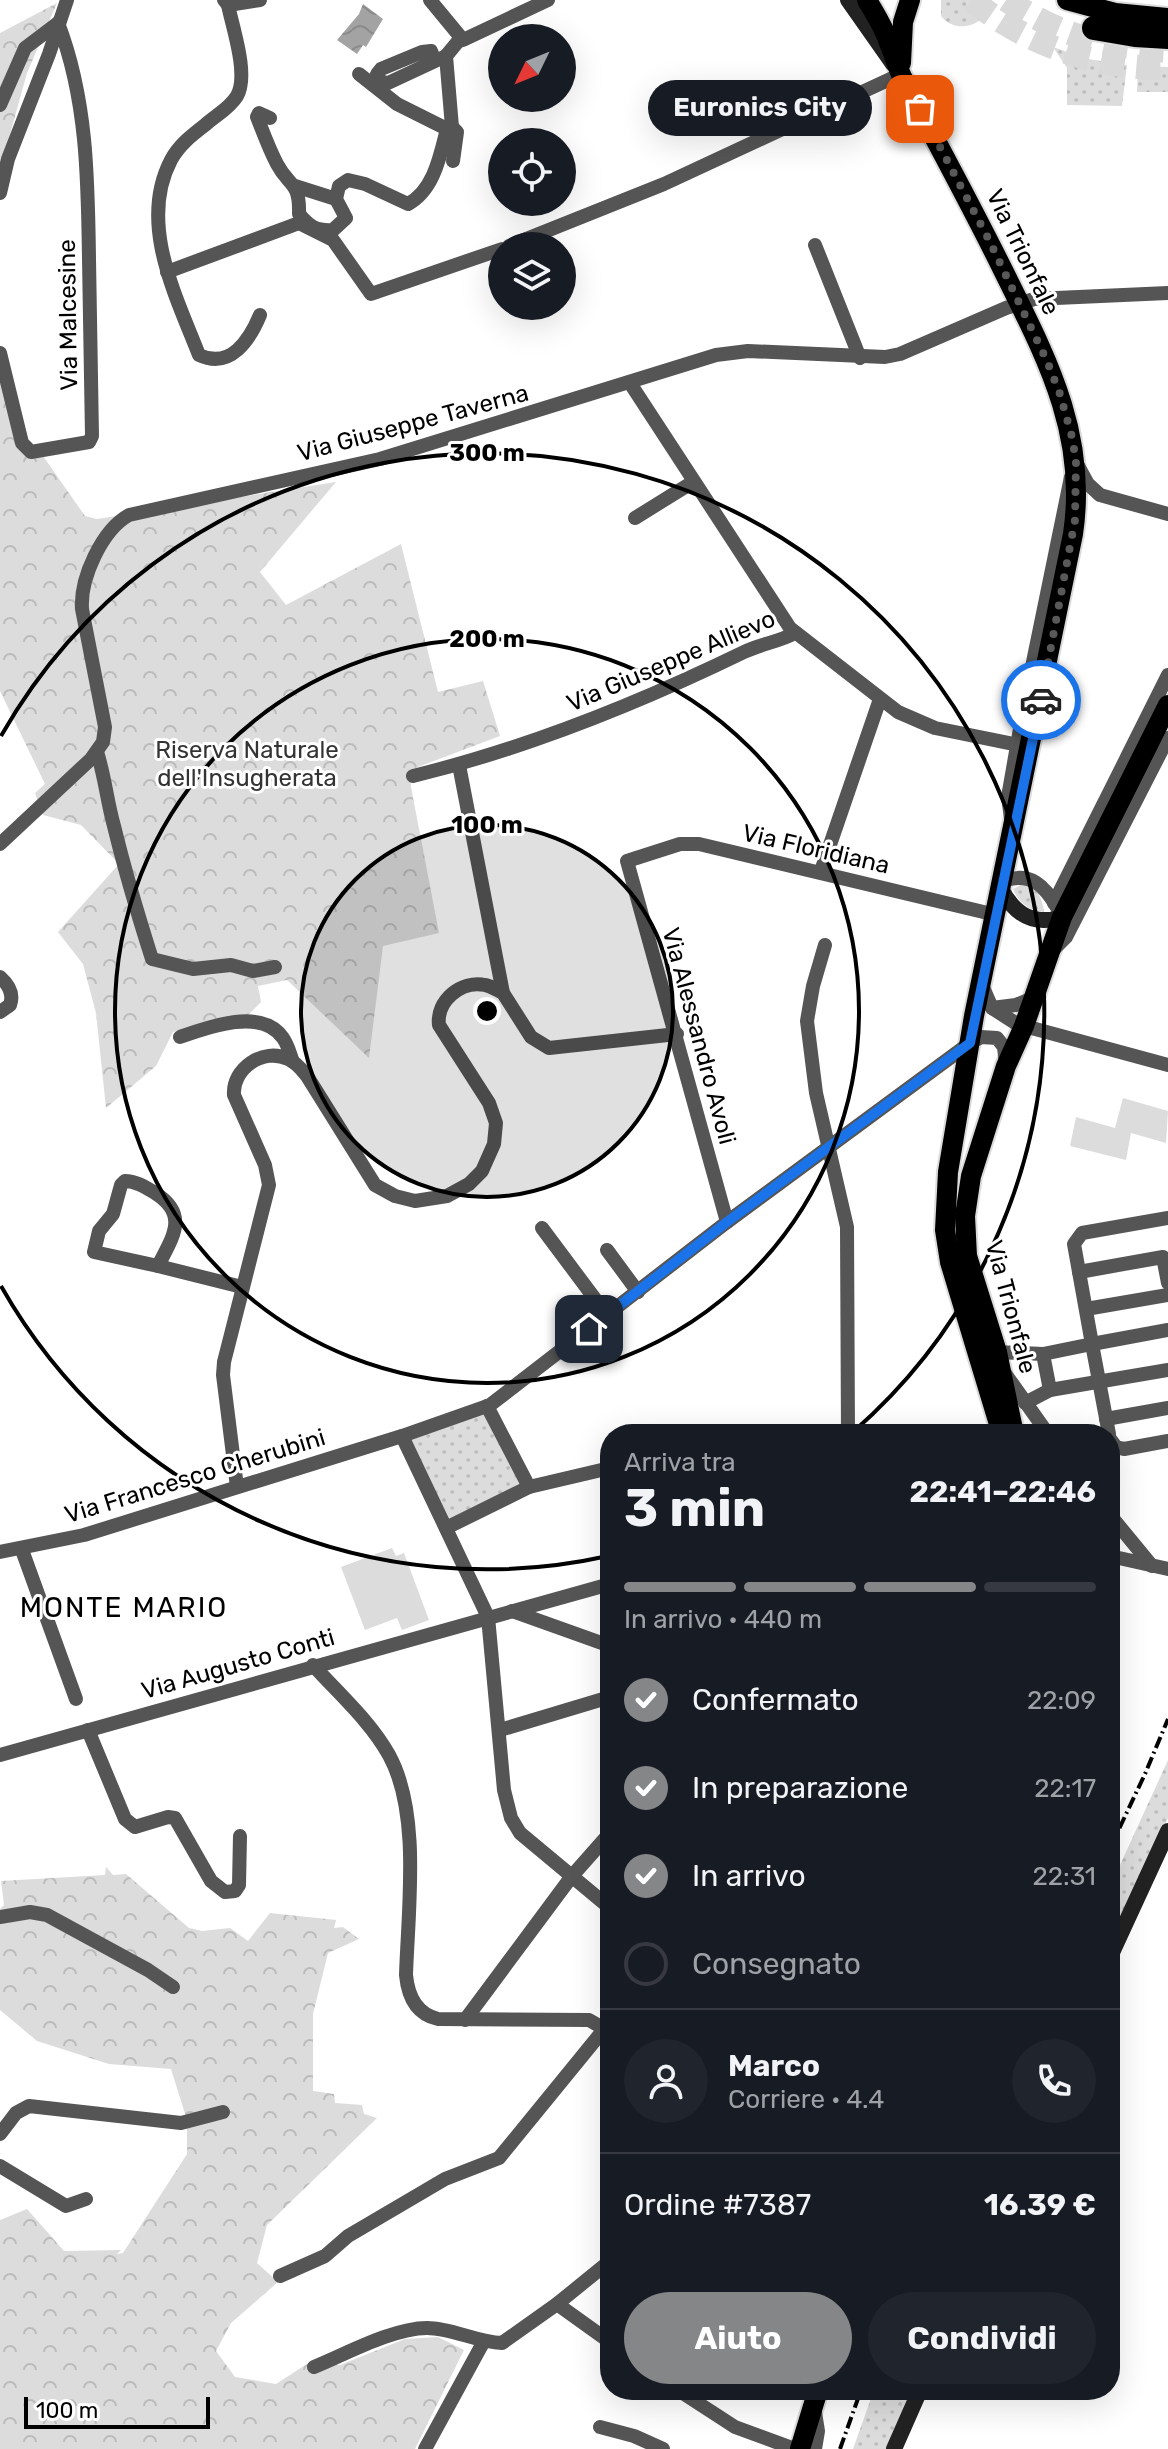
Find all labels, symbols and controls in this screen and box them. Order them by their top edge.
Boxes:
north arrow [488,24,576,112]
map controls [488,24,576,320]
pin [886,75,954,143]
callout: Euronics City [648,81,872,137]
icon: bag [898,87,942,131]
text: Euronics City [673,92,847,123]
button: locate [488,128,576,216]
street label: Via Trionfale [980,184,1066,320]
button: layers [488,232,576,320]
street label: Via Malcesine [53,239,83,391]
street label: Via Giuseppe Taverna [294,379,532,467]
text: 300 m [449,439,525,467]
street label: Via Giuseppe Allievo [563,604,779,718]
text: 200 m [449,625,525,653]
courier [1001,660,1081,740]
icon: car [1019,678,1063,722]
park label: Riserva Naturale dell'Insugherata [155,736,339,792]
text: 100 m [451,811,523,839]
street label: Via Floridiana [740,818,892,880]
street label: Via Alessandro Avoli [657,925,741,1147]
centre of rings [473,997,501,1025]
street label: Via Trionfale [980,1237,1042,1377]
pin [555,1295,623,1363]
icon: home [567,1307,611,1351]
street label: Via Francesco Cherubini [61,1423,329,1529]
text: Arriva tra [624,1447,736,1478]
text: 22:41–22:46 [910,1474,1096,1510]
text: 3 min [624,1477,765,1539]
district label: MONTE MARIO [20,1591,228,1624]
text: In arrivo · 440 m [624,1604,822,1635]
street label: Via Augusto Conti [138,1623,338,1705]
icon: check [624,1678,668,1722]
text: Confermato [692,1682,859,1718]
text: 22:09 [1027,1685,1096,1716]
icon: check [624,1766,668,1810]
text: In preparazione [692,1770,908,1806]
text: 22:17 [1034,1773,1096,1804]
icon: check [624,1854,668,1898]
text: In arrivo [692,1858,806,1894]
text: 22:31 [1033,1861,1096,1892]
text: Consegnato [692,1946,861,1982]
button: person [624,2039,708,2123]
button: phone [1012,2039,1096,2123]
text: Marco [728,2048,820,2084]
text: Corriere · 4.4 [728,2084,884,2115]
text: Ordine #7387 [624,2187,811,2223]
text: 16.39 € [984,2187,1096,2223]
button: Aiuto [624,2292,852,2384]
button: Condividi [868,2292,1096,2384]
scale bar [24,2393,210,2429]
text: 100 m [36,2397,98,2424]

